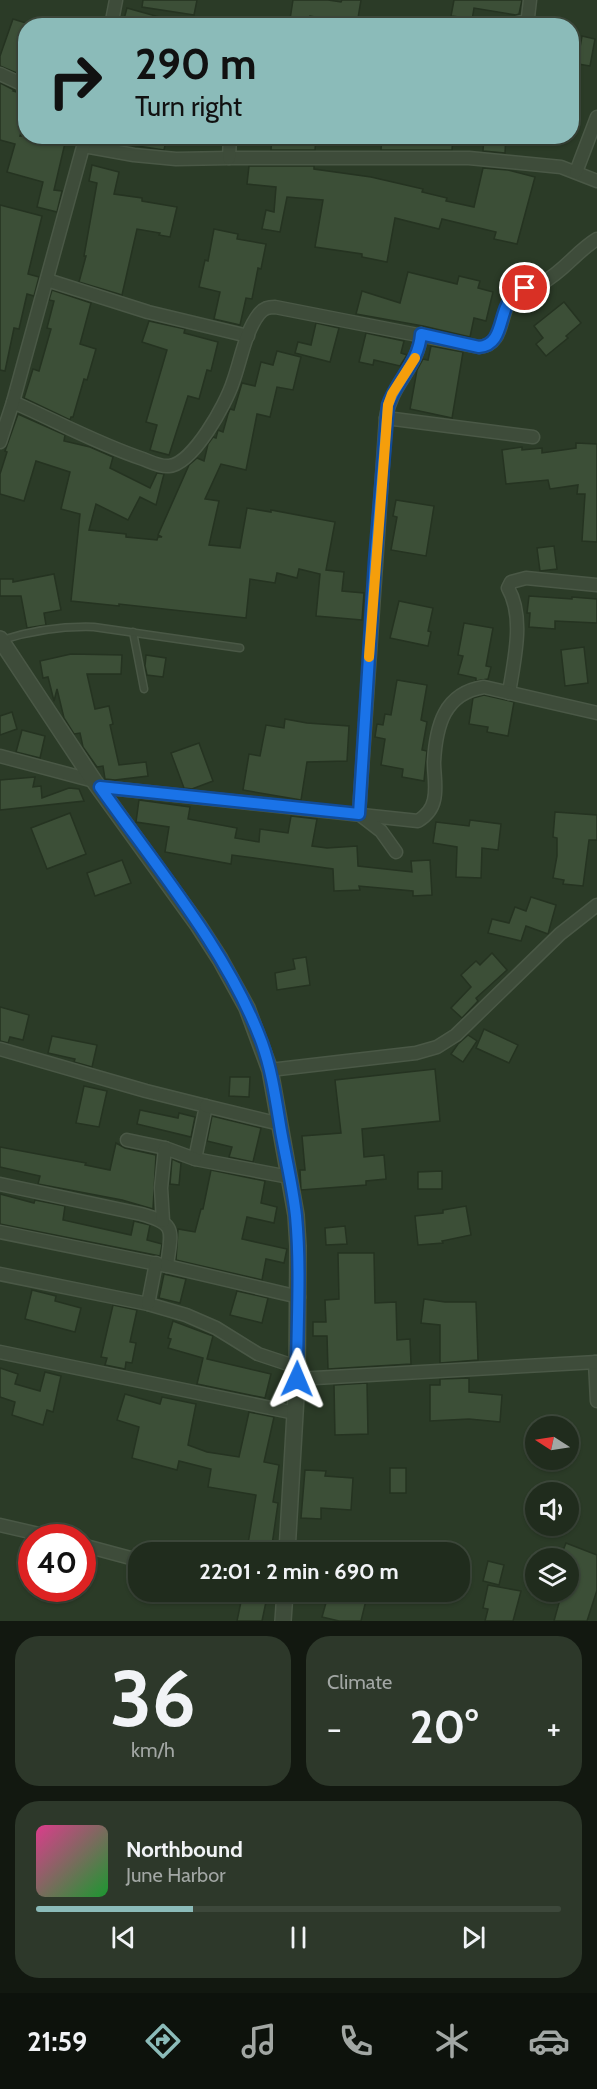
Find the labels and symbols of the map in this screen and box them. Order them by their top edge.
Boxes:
pin [499,262,550,313]
position arrow [265,1347,329,1411]
north arrow [525,1416,579,1470]
speed limit sign: 40 [18,1524,96,1602]

